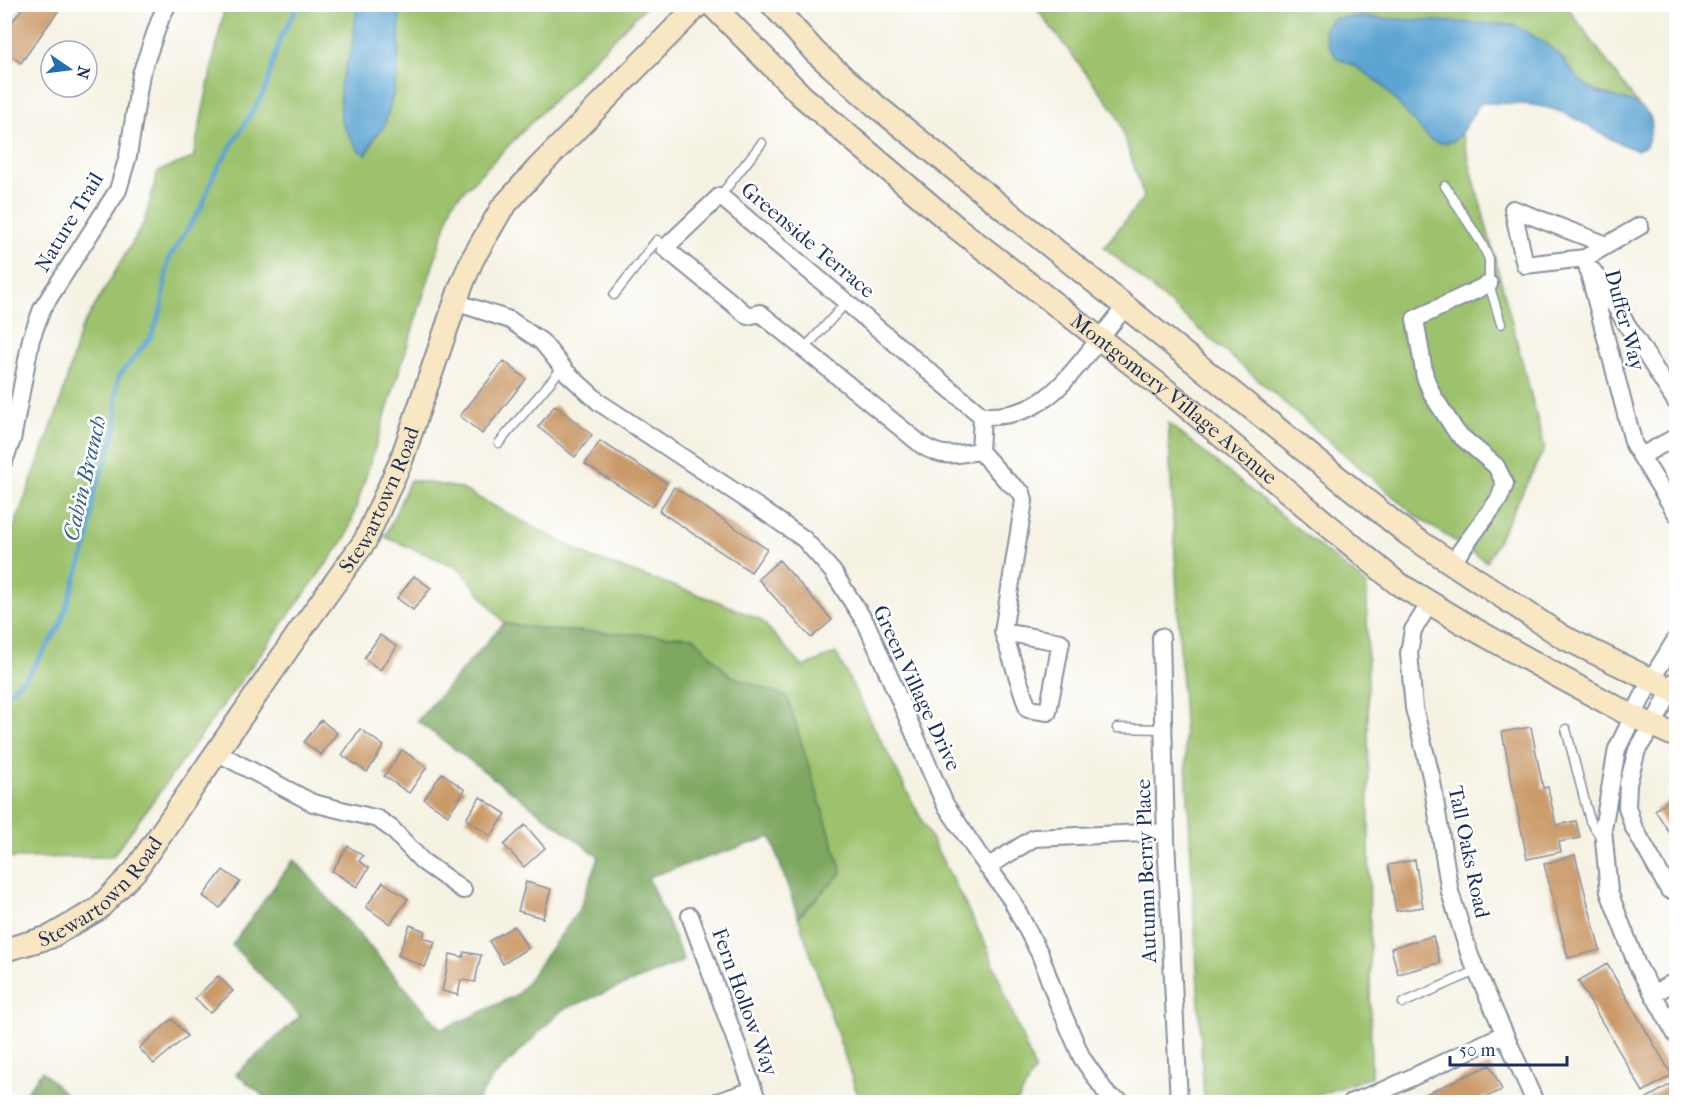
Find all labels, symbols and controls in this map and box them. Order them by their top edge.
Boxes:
north arrow [39,39,99,99]
text: N [72,64,94,82]
street label: Nature Trail [30,168,108,276]
street label: Greenside Terrace [736,177,880,303]
street label: Duffer Way [1600,267,1650,374]
street label: Montgomery Village Avenue [1066,309,1282,489]
water label: Cabin Branch [58,413,112,543]
street label: Stewartown Road [334,423,424,578]
street label: Green Village Drive [868,601,966,775]
street label: Autumn Berry Place [1131,779,1161,964]
street label: Tall Oaks Road [1443,784,1495,921]
street label: Stewartown Road [36,831,168,952]
street label: Fern Hollow Way [707,925,783,1080]
scale bar [1450,1029,1567,1067]
text: 50 m [1459,1040,1496,1061]

